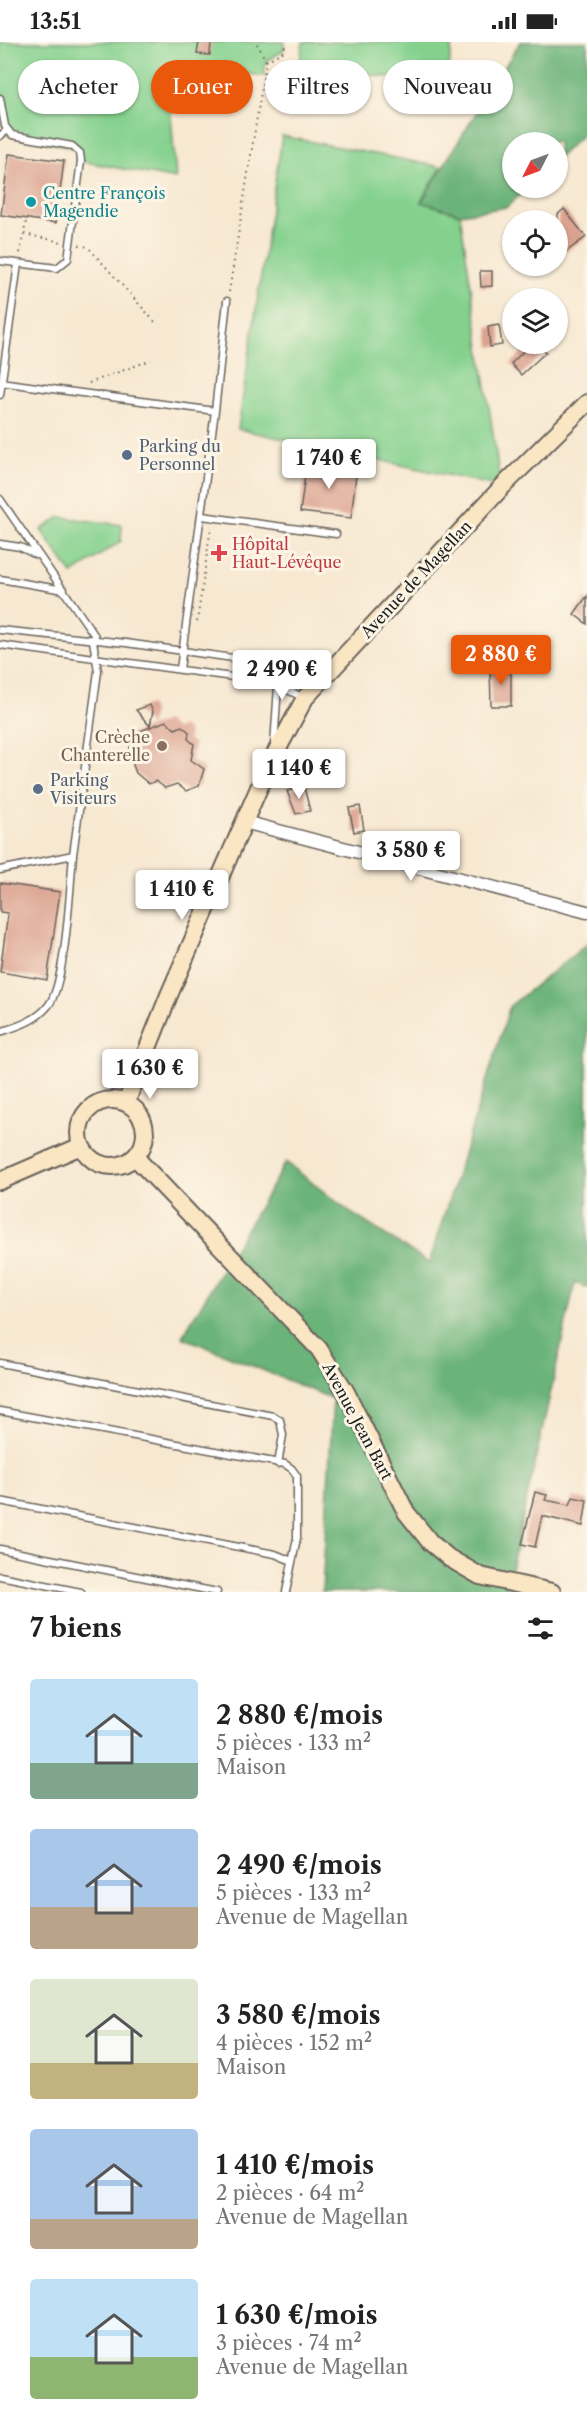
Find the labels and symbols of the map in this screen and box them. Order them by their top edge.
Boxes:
north arrow [502,132,568,198]
place label: Centre François Magendie [43,183,165,221]
marker: Centre François Magendie [24,195,38,209]
place label: Parking du Personnel [139,436,221,474]
pin: 1 740 € [274,439,384,490]
marker: Parking du Personnel [120,448,134,462]
street label: Avenue de Magellan [356,516,476,643]
place label: Hôpital Haut-Lévêque [232,534,342,572]
marker: Hôpital Haut-Lévêque [210,544,228,562]
pin: 2 880 € [446,635,556,686]
pin: 2 490 € [227,650,337,701]
place label: Crèche Chanterelle [61,727,150,765]
marker: Crèche Chanterelle [155,739,169,753]
pin: 1 140 € [244,749,354,800]
place label: Parking Visiteurs [49,770,116,808]
marker: Parking Visiteurs [31,782,45,796]
pin: 3 580 € [356,831,466,882]
pin: 1 410 € [127,870,237,921]
pin: 1 630 € [95,1049,205,1100]
street label: Avenue Jean Bart [318,1358,398,1484]

